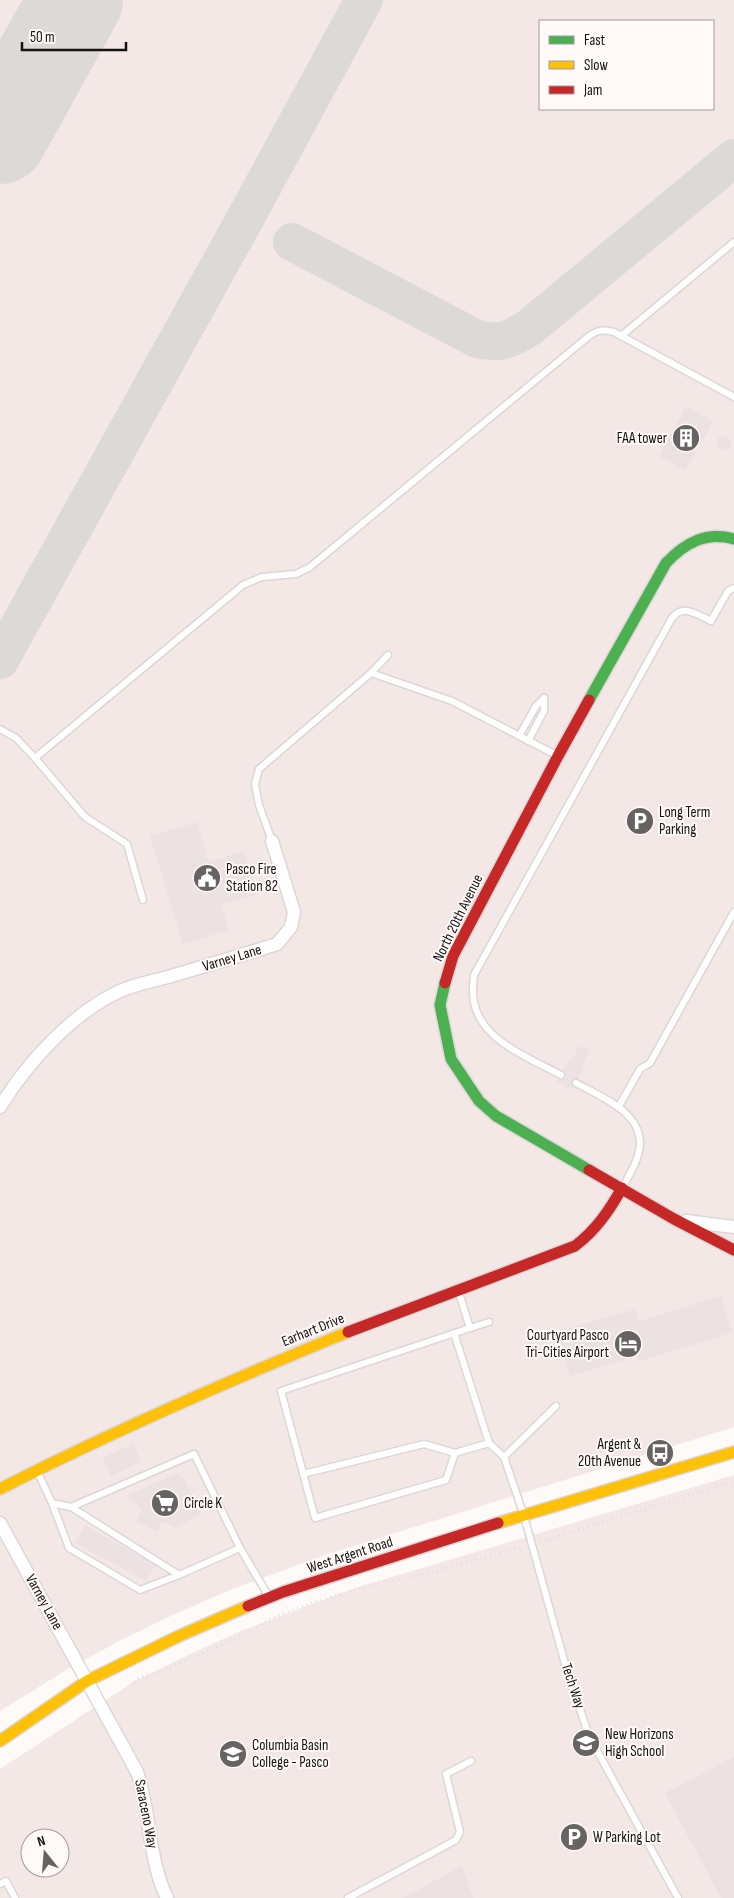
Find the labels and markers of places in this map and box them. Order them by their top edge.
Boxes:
building icon: FAA tower [671,423,701,453]
place label: FAA tower [617,429,668,448]
place label: Long Term Parking [659,803,710,839]
parking icon: Long Term Parking [625,806,655,836]
place label: Pasco Fire Station 82 [226,860,278,896]
public building icon: Pasco Fire Station 82 [192,863,222,893]
place label: Courtyard Pasco Tri-Cities Airport [525,1326,609,1362]
hotel icon: Courtyard Pasco Tri-Cities Airport [613,1329,643,1359]
place label: Argent & 20th Avenue [578,1435,641,1471]
bus stop icon: Argent & 20th Avenue [645,1438,675,1468]
supermarket icon: Circle K [150,1488,180,1518]
place label: Circle K [184,1494,222,1513]
place label: New Horizons High School [605,1725,674,1761]
school or university icon: New Horizons High School [571,1728,601,1758]
place label: Columbia Basin College - Pasco [252,1736,329,1772]
school or university icon: Columbia Basin College - Pasco [218,1739,248,1769]
parking icon: W Parking Lot [559,1822,589,1852]
place label: W Parking Lot [593,1828,661,1847]

